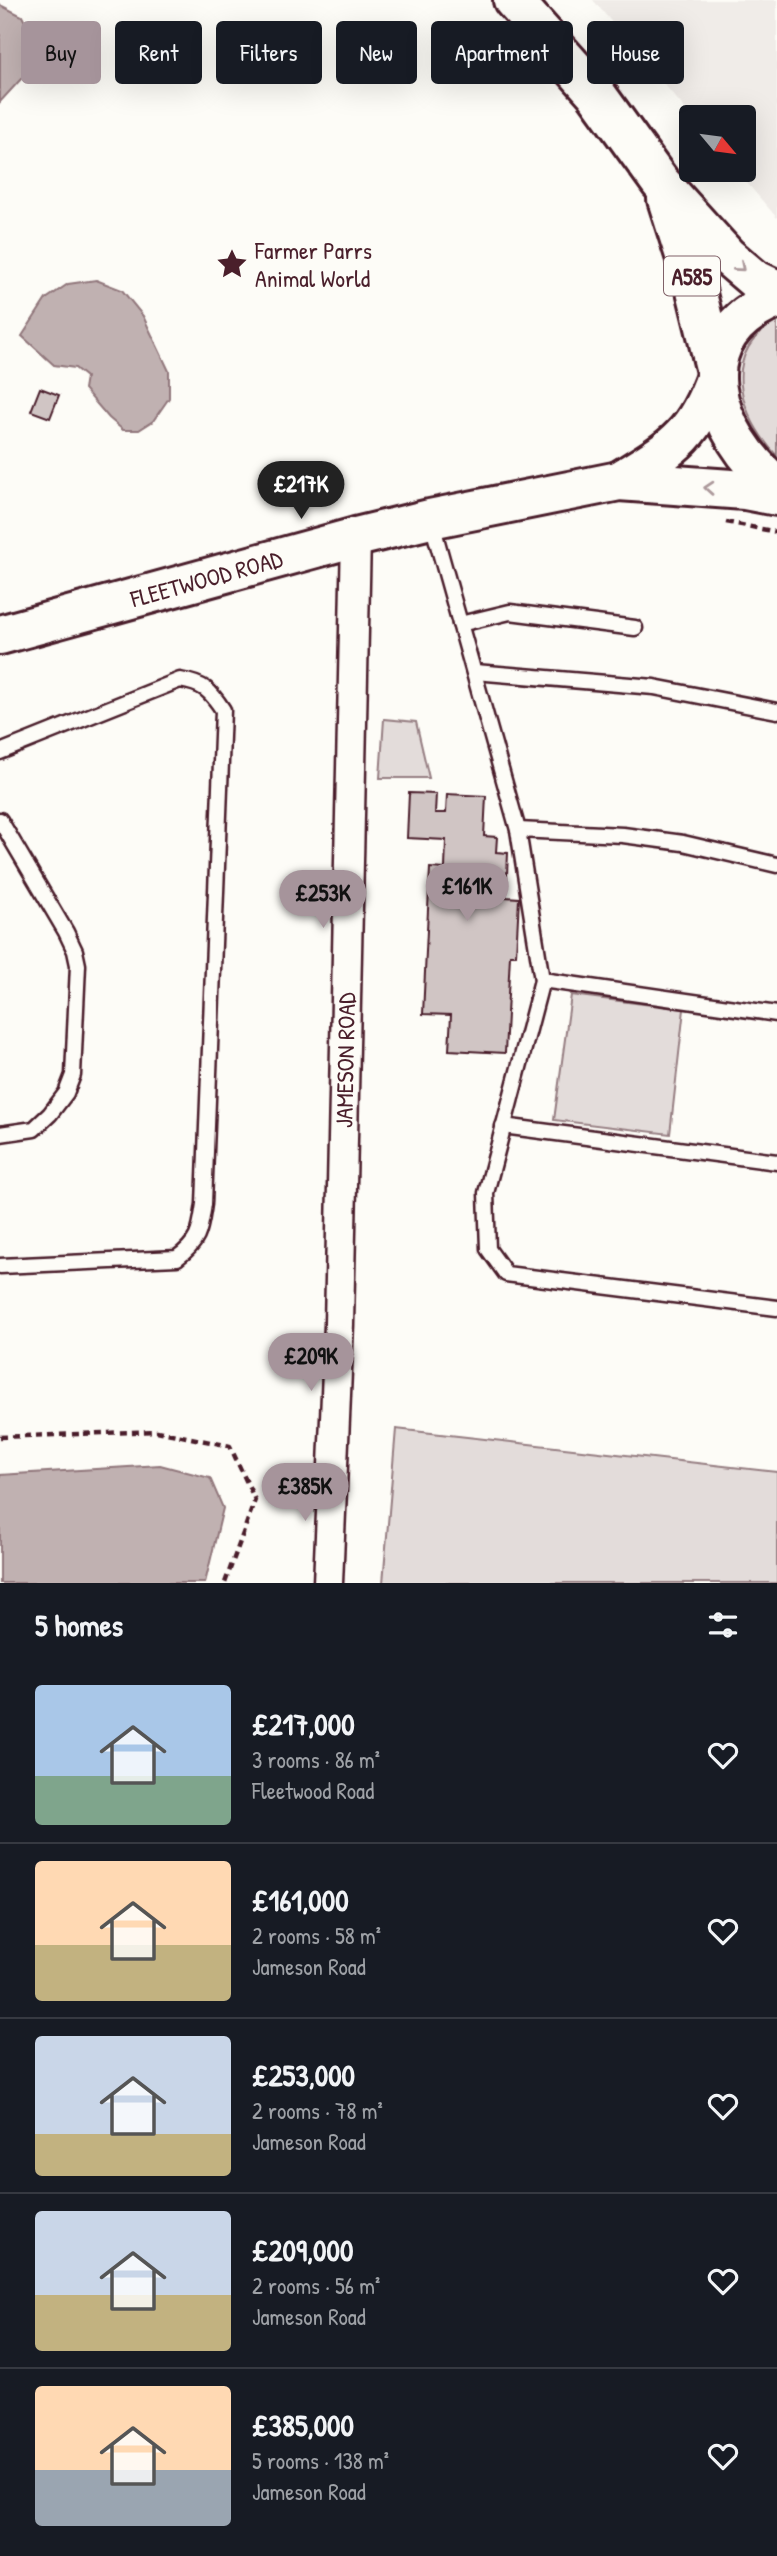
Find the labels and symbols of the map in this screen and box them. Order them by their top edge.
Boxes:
north arrow [679,105,756,182]
place label: Farmer Parrs Animal World [254,234,372,294]
place icon: Farmer Parrs Animal World [215,247,249,281]
road number: A585 [664,256,720,296]
one-way arrow [732,259,745,272]
pin: £217K [252,462,350,521]
one-way arrow [704,481,715,496]
street label: FLEETWOOD ROAD [126,542,286,615]
pin: £161K [418,864,516,923]
pin: £253K [274,870,372,930]
street label: JAMESON ROAD [327,992,362,1128]
pin: £209K [262,1334,360,1393]
pin: £385K [256,1464,354,1523]

